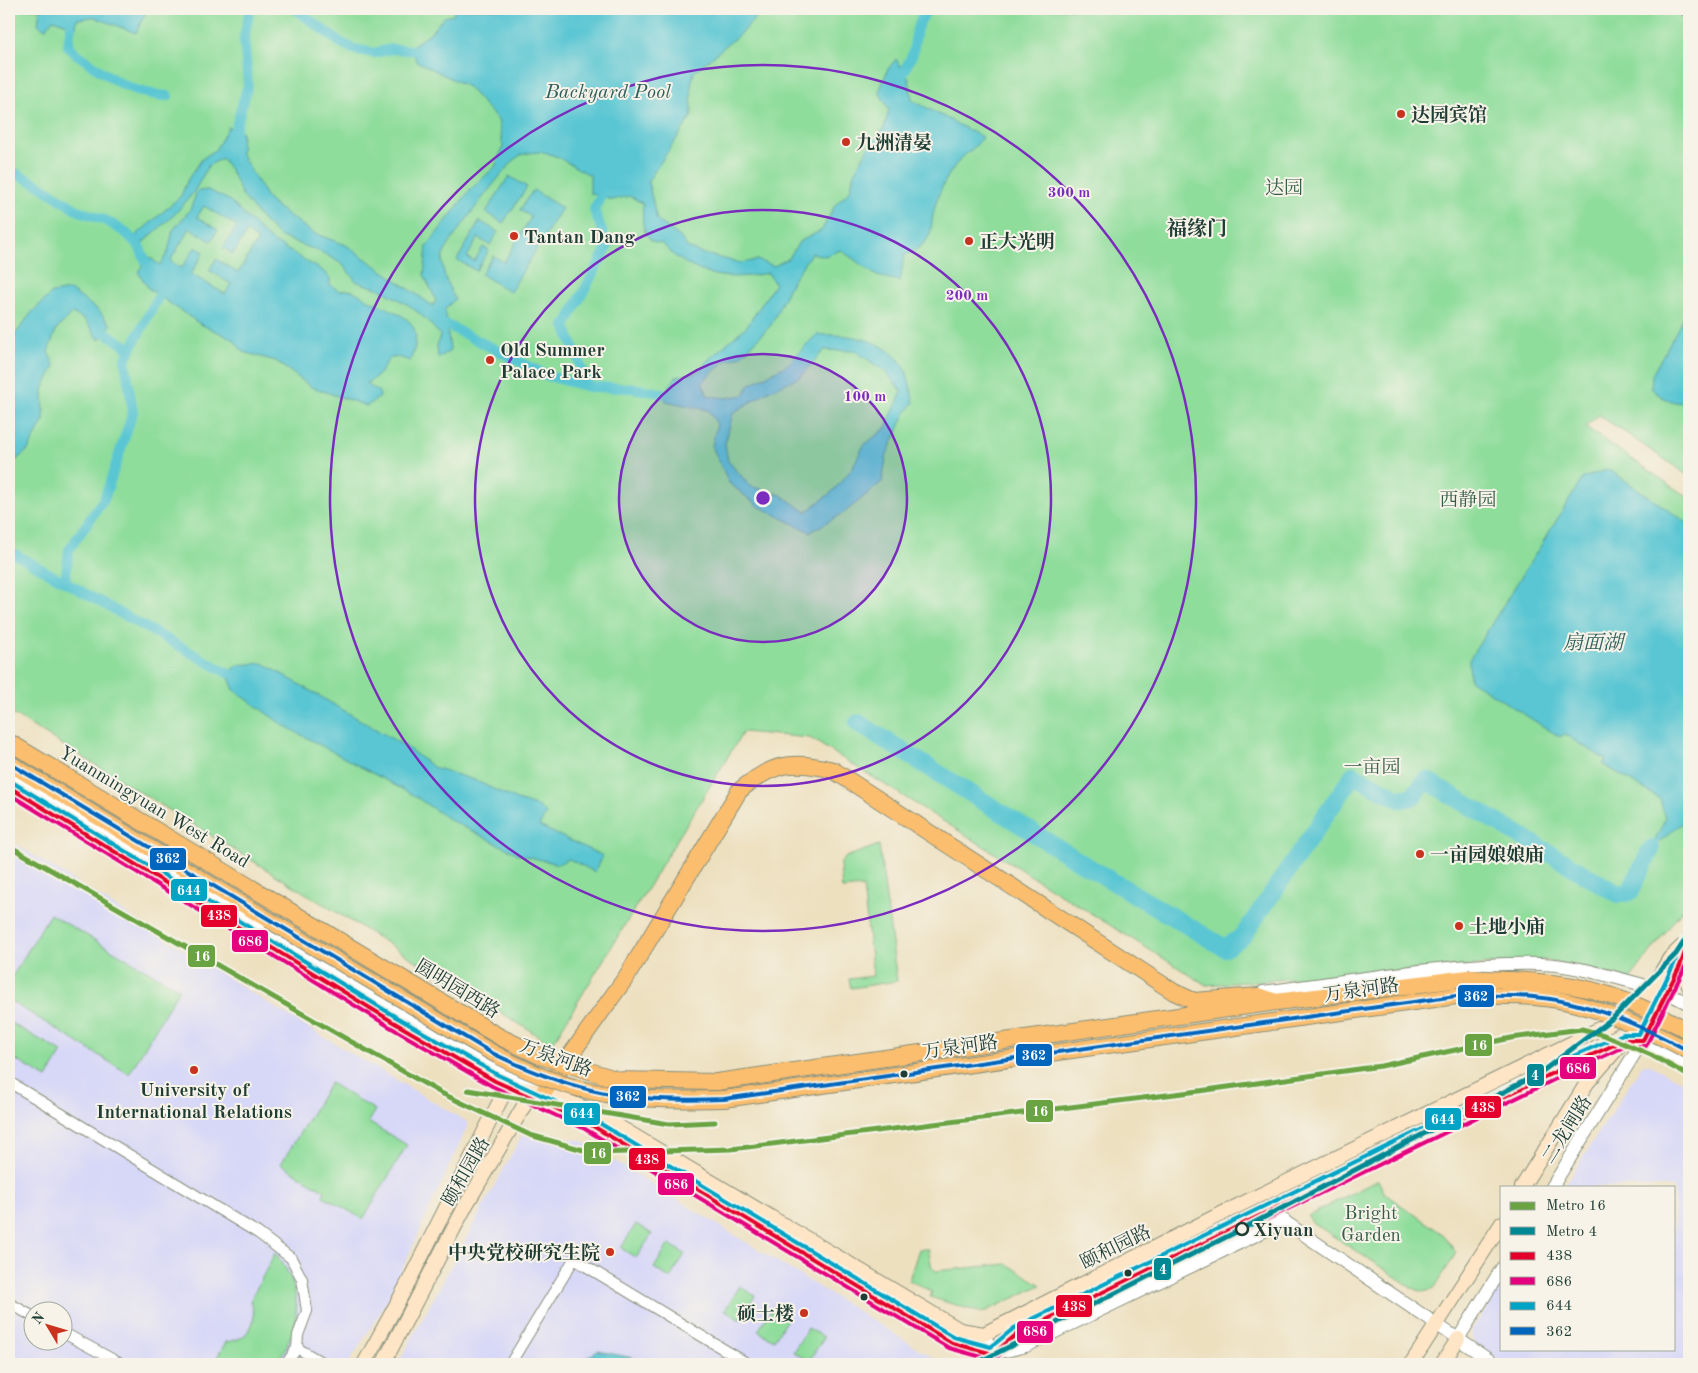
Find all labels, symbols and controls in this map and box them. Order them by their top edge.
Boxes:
water label: Backyard Pool [544,83,671,103]
place label: 达园宾馆 [1411,104,1487,126]
marker: 达园宾馆 [1395,108,1407,120]
place label: 九洲清晏 [856,132,932,154]
marker: 九洲清晏 [840,136,852,148]
park label: 达园 [1265,178,1303,199]
text: 300 m [1048,186,1090,201]
district label: 福缘门 [1167,217,1227,240]
place label: Tantan Dang [524,229,635,248]
marker: Tantan Dang [508,230,520,242]
place label: 正大光明 [979,231,1055,253]
marker: 正大光明 [963,235,975,247]
text: 200 m [946,289,988,304]
place label: Old Summer Palace Park [500,342,605,383]
marker: Old Summer Palace Park [484,354,496,366]
text: 100 m [844,390,886,405]
centre of rings [754,489,772,507]
park label: 西静园 [1439,490,1497,511]
water label: 扇面湖 [1563,632,1626,654]
street label: Yuanmingyuan West Road [55,744,252,873]
park label: 一亩园 [1343,757,1401,778]
place label: 一亩园娘娘庙 [1430,844,1544,866]
line badge: 362 [149,847,187,871]
marker: 一亩园娘娘庙 [1414,848,1426,860]
text: 362 [156,852,180,866]
line badge: 644 [170,878,208,902]
text: 644 [177,884,201,898]
line badge: 438 [200,904,238,928]
text: 438 [207,909,231,923]
place label: 土地小庙 [1469,916,1545,938]
marker: 土地小庙 [1453,920,1465,932]
line badge: 686 [231,929,269,953]
text: 686 [238,935,262,949]
line badge: 16 [187,944,216,968]
text: 16 [194,950,210,964]
street label: 圆明园西路 [411,956,503,1023]
street label: 万泉河路 [1322,975,1400,1006]
line badge: 362 [1457,984,1495,1008]
text: 362 [1464,990,1488,1004]
street label: 万泉河路 [921,1032,999,1063]
line badge: 16 [1464,1033,1493,1057]
street label: 万泉河路 [516,1036,595,1081]
text: 16 [1471,1039,1487,1053]
line badge: 362 [1015,1043,1053,1067]
text: 362 [1022,1049,1046,1063]
line badge: 686 [1559,1056,1597,1080]
text: 686 [1566,1062,1590,1076]
line badge: 4 [1526,1063,1545,1087]
marker: University of International Relations [188,1064,200,1076]
unlabelled marker [899,1069,909,1079]
text: 4 [1531,1069,1539,1083]
place label: University of International Relations [96,1082,292,1123]
line badge: 362 [609,1085,647,1109]
text: 362 [616,1090,640,1104]
street label: 二龙闸路 [1537,1091,1596,1168]
line badge: 438 [1464,1095,1502,1119]
line badge: 16 [1025,1099,1054,1123]
text: 438 [1471,1101,1495,1115]
line badge: 644 [563,1102,601,1126]
text: 16 [1032,1105,1048,1119]
text: 644 [570,1107,594,1121]
line badge: 644 [1424,1107,1462,1131]
text: 644 [1431,1113,1455,1127]
street label: 颐和园路 [438,1134,494,1210]
line badge: 16 [583,1141,612,1165]
text: 16 [590,1147,606,1161]
line badge: 438 [628,1147,666,1171]
text: 438 [635,1153,659,1167]
line badge: 686 [657,1172,695,1196]
text: 686 [664,1178,688,1192]
legend [1500,1186,1676,1350]
text: Metro 16 [1546,1199,1606,1214]
park label: Bright Garden [1341,1205,1401,1246]
street label: 颐和园路 [1077,1221,1154,1273]
marker: Xiyuan [1235,1222,1249,1236]
place label: Xiyuan [1253,1222,1314,1241]
text: Metro 4 [1546,1225,1597,1240]
place label: 中央党校研究生院 [448,1242,600,1264]
marker: 中央党校研究生院 [604,1246,616,1258]
text: 438 [1546,1249,1572,1264]
line badge: 4 [1153,1257,1172,1281]
text: 4 [1159,1263,1167,1277]
unlabelled marker [1123,1268,1133,1278]
text: 686 [1546,1275,1572,1290]
unlabelled marker [859,1292,869,1302]
line badge: 438 [1055,1294,1093,1318]
text: 644 [1546,1299,1572,1314]
north arrow [22,1300,72,1350]
text: 438 [1062,1300,1086,1314]
place label: 硕士楼 [737,1303,794,1325]
marker: 硕士楼 [798,1307,810,1319]
text: N [30,1310,48,1327]
line badge: 686 [1016,1320,1054,1344]
text: 686 [1023,1325,1047,1339]
text: 362 [1546,1325,1572,1340]

